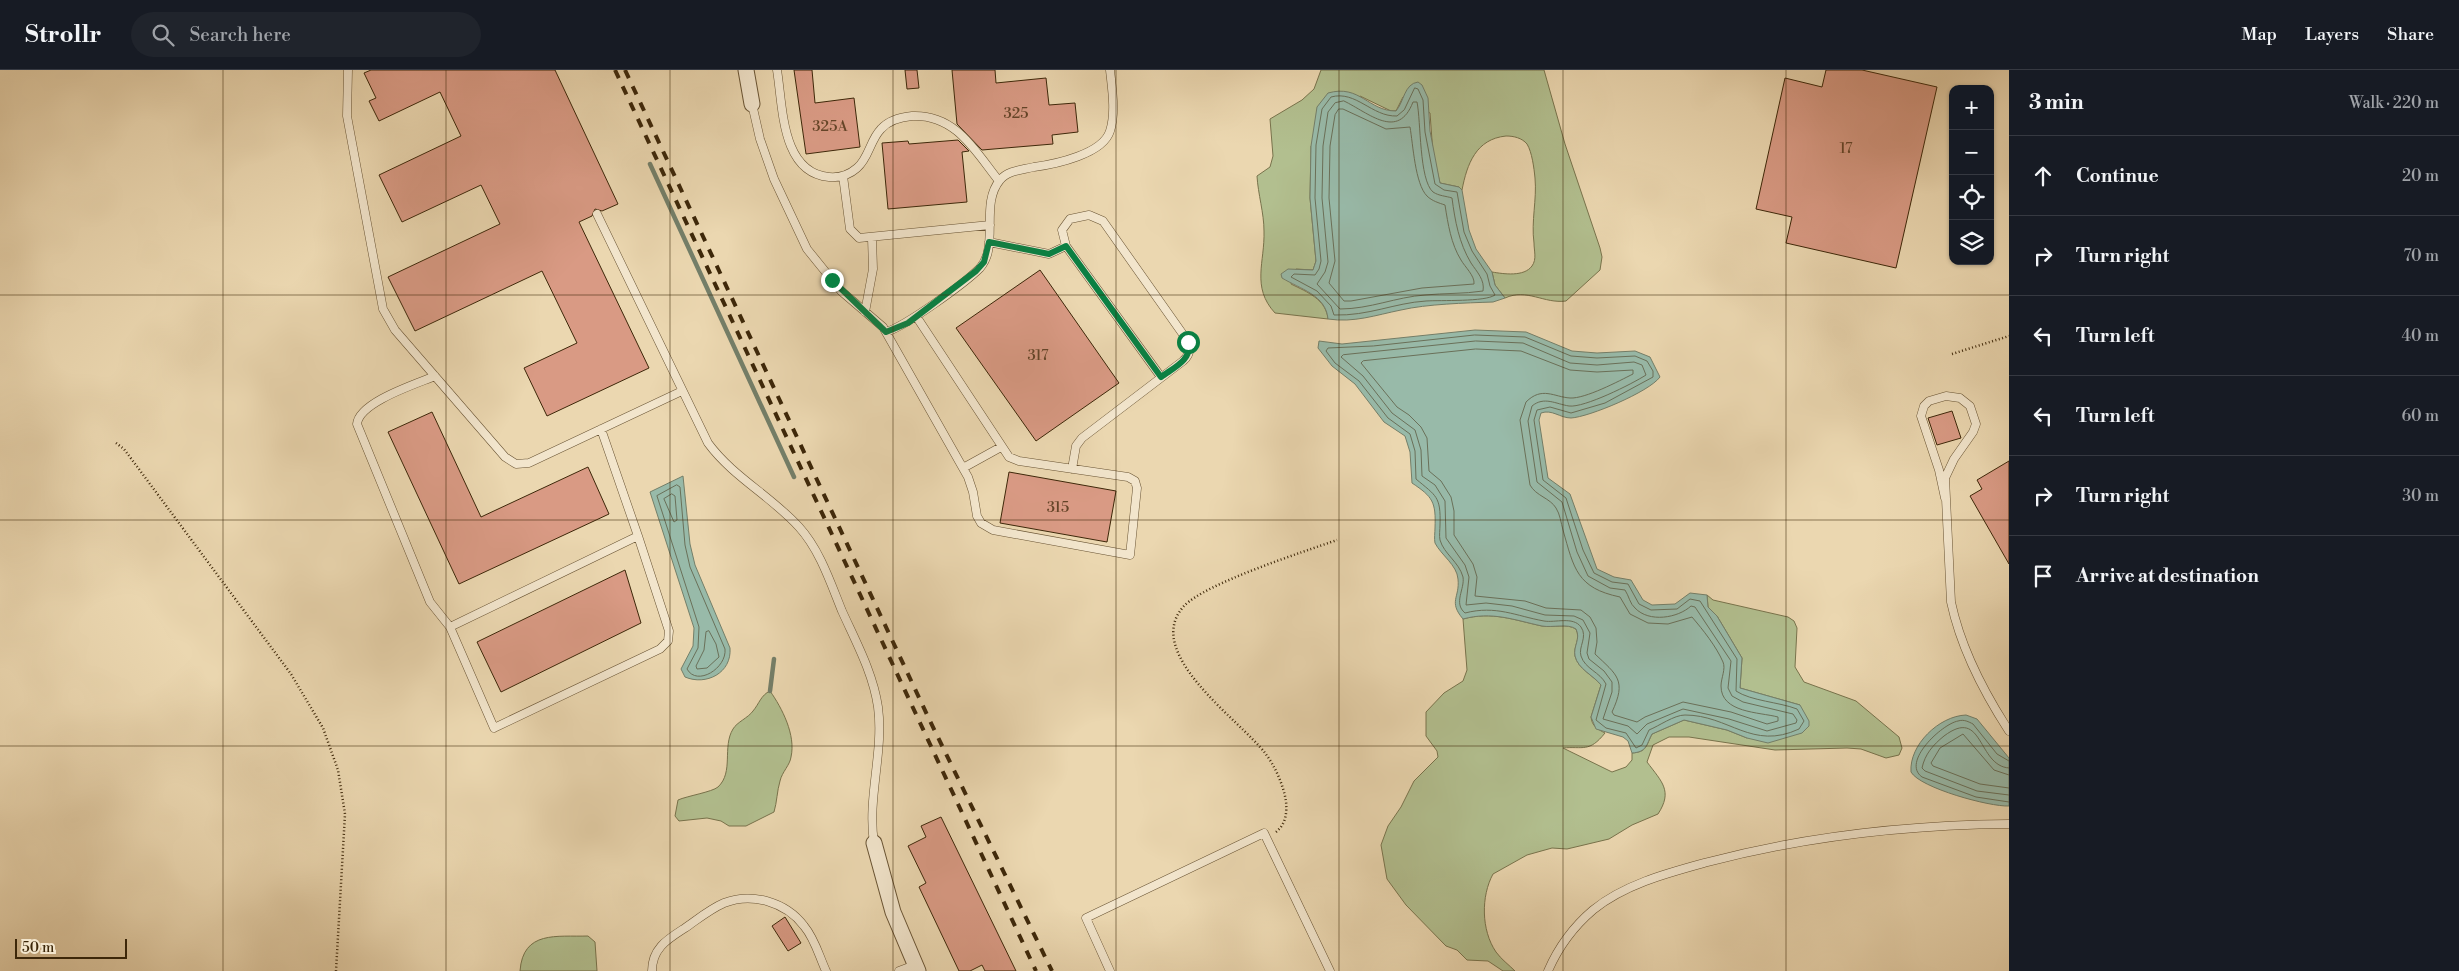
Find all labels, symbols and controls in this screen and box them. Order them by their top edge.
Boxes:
search box [131,12,481,57]
text: Strollr [25,20,101,50]
icon: search [149,21,177,49]
text: Search here [189,23,291,47]
text: Map [2242,23,2277,46]
text: Layers [2305,23,2359,46]
text: Share [2387,23,2434,46]
map controls [1949,85,1994,265]
button: + [1949,85,1994,130]
text: 3 min [2029,90,2084,116]
text: Walk · 220 m [2349,93,2439,113]
house number: 325 [1003,104,1029,123]
house number: 325A [812,117,848,136]
button: − [1949,130,1994,175]
house number: 17 [1839,139,1853,158]
icon: ahead [2029,162,2057,190]
text: Continue [2076,164,2159,188]
text: 20 m [2402,166,2439,186]
button: locate [1949,175,1994,220]
button: layers [1949,220,1994,265]
icon: right [2029,242,2057,270]
text: Turn right [2076,244,2169,268]
text: 70 m [2403,246,2439,266]
route end [821,269,844,292]
icon: left [2029,322,2057,350]
text: Turn left [2076,324,2155,348]
text: 40 m [2402,326,2439,346]
route start [1177,331,1200,354]
house number: 317 [1027,346,1049,365]
icon: left [2029,402,2057,430]
text: Turn left [2076,404,2155,428]
text: 60 m [2401,406,2439,426]
icon: right [2029,482,2057,510]
text: Turn right [2076,484,2169,508]
text: 30 m [2402,486,2439,506]
house number: 315 [1047,498,1069,517]
icon: arrive [2029,562,2057,590]
text: Arrive at destination [2076,564,2259,588]
scale bar [15,936,128,959]
text: 50 m [22,939,54,957]

